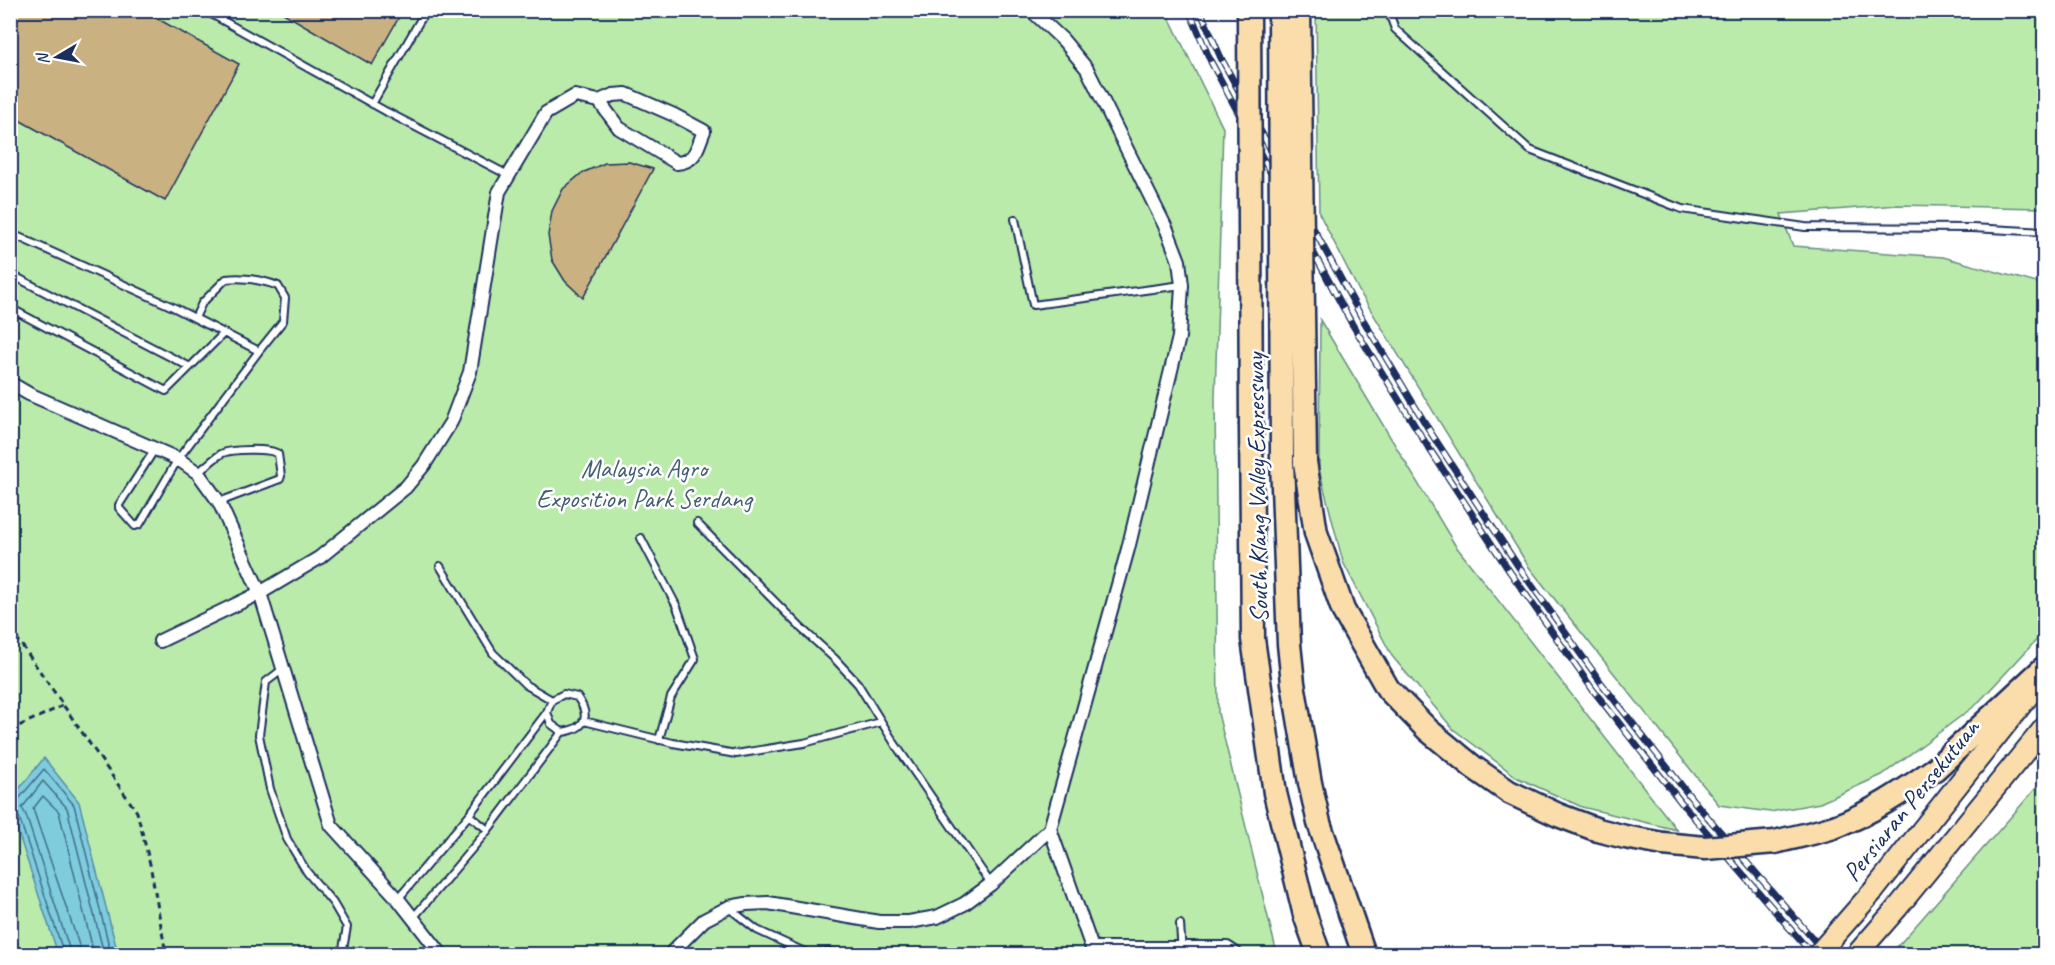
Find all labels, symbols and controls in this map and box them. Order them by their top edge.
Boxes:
north arrow [27,27,87,87]
text: N [32,50,54,66]
street label: South Klang Valley Expressway [1238,351,1276,623]
park label: Malaysia Agro Exposition Park Serdang [536,452,754,515]
street label: Persiaran Persekutuan [1835,711,1987,888]

